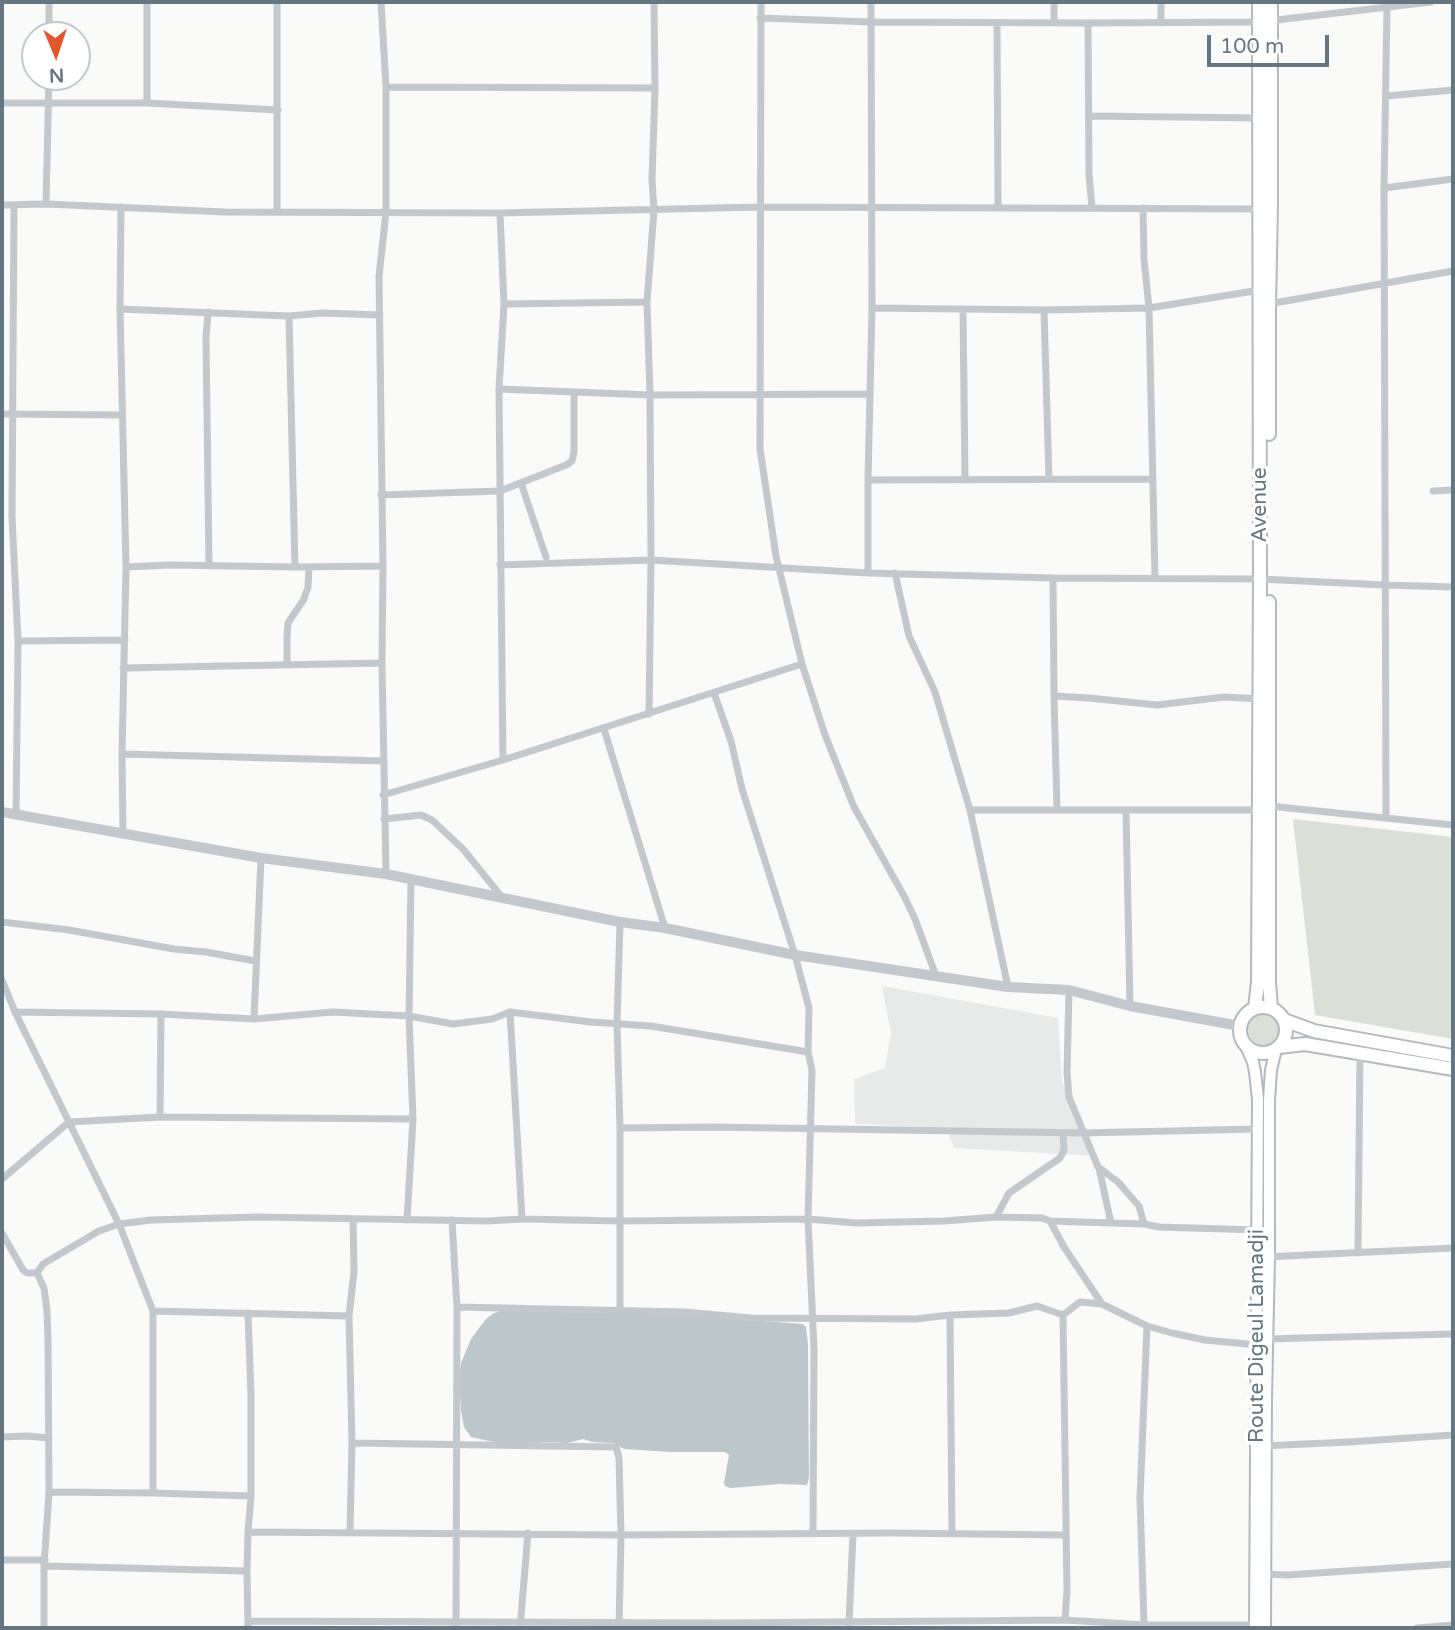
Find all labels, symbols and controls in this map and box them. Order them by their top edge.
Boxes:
north arrow [21,21,91,91]
scale bar [1210,21,1332,65]
text: 100 m [1220,34,1284,59]
text: N [49,64,65,86]
street label: Avenue [1247,467,1273,543]
street label: Route Digeul Lamadji [1244,1229,1270,1443]

